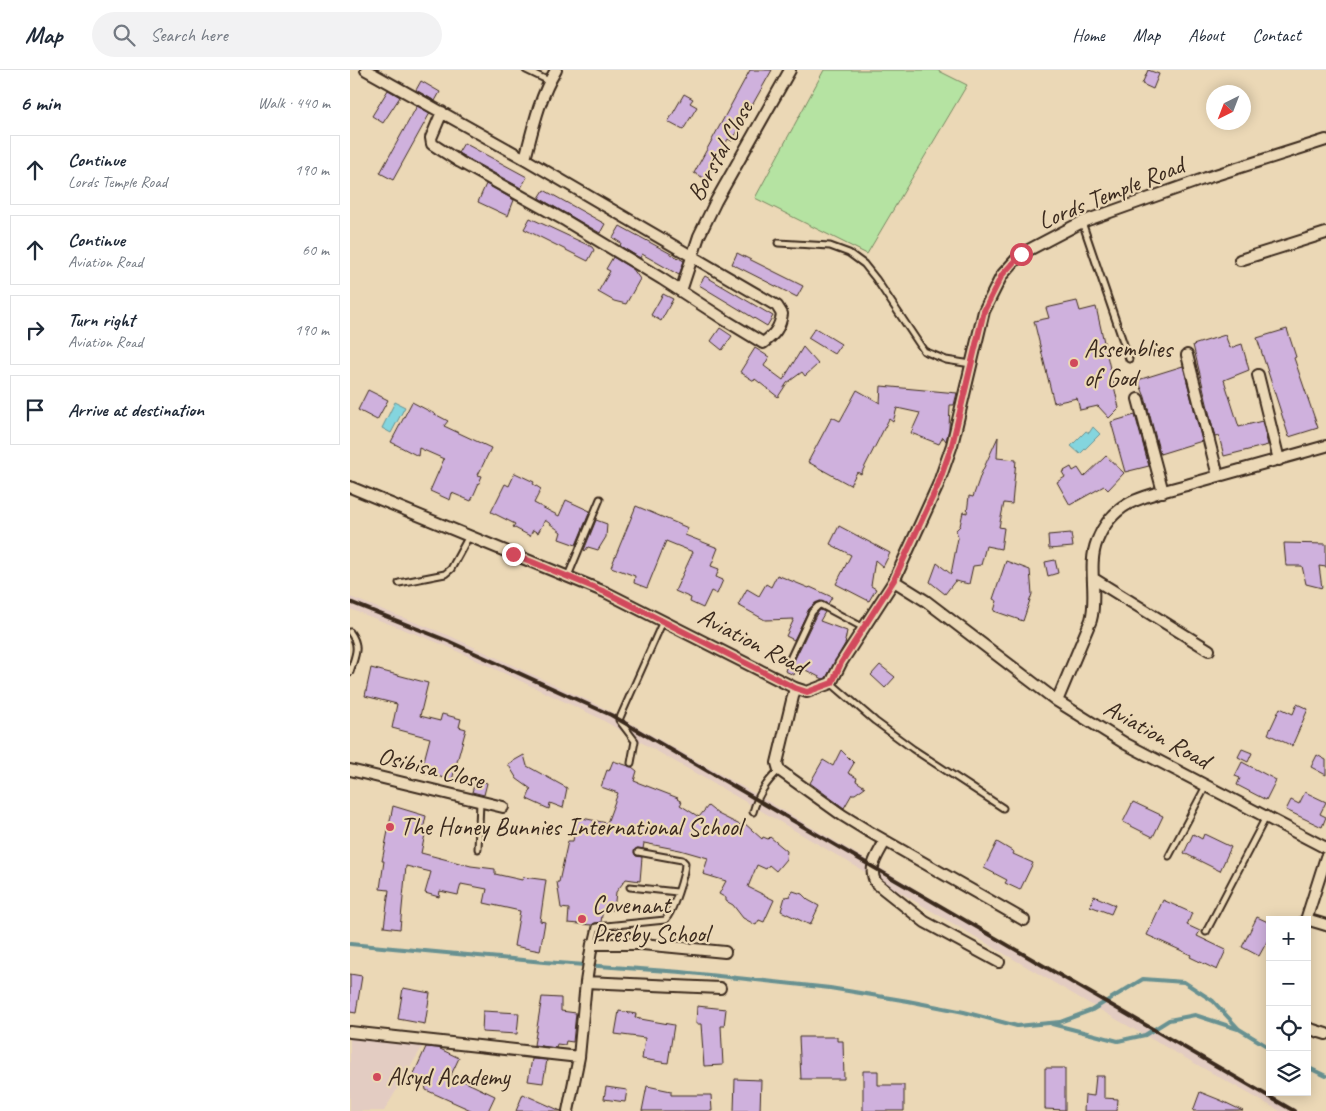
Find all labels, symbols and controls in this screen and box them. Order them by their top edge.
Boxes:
search box [92,12,442,57]
text: Map [25,20,62,50]
icon: search [110,21,138,49]
text: Search here [150,23,228,47]
text: Home [1072,24,1105,46]
text: Map [1133,24,1160,46]
text: About [1188,24,1224,46]
text: Contact [1252,24,1301,46]
north arrow [1206,85,1251,130]
text: 6 min [20,90,61,116]
text: Walk · 440 m [258,93,330,113]
street label: Borstal Close [679,94,761,207]
text: Continue [68,148,125,172]
street label: Lords Temple Road [1033,148,1193,237]
icon: ahead [21,156,49,184]
text: 190 m [295,160,329,180]
text: Lords Temple Road [68,172,167,192]
text: Continue [68,228,125,252]
icon: ahead [21,236,49,264]
text: 60 m [302,240,329,260]
route start [1010,243,1033,266]
text: Aviation Road [68,252,143,272]
text: Turn right [68,308,135,332]
icon: right [21,316,49,344]
text: 190 m [295,320,329,340]
text: Aviation Road [68,332,143,352]
place label: Assemblies of God [1084,333,1174,394]
marker: Assemblies of God [1068,357,1080,369]
icon: arrive [21,396,49,424]
text: Arrive at destination [68,398,204,422]
route end [502,543,525,566]
street label: Aviation Road [693,600,815,684]
street label: Aviation Road [1098,692,1219,778]
street label: Osibisa Close [375,739,489,797]
place label: The Honey Bunnies International School [400,811,746,843]
marker: The Honey Bunnies International School [384,821,396,833]
place label: Covenant Presby School [592,889,714,950]
marker: Covenant Presby School [576,913,588,925]
map controls [1266,916,1311,1096]
button: + [1266,916,1311,961]
button: − [1266,961,1311,1006]
button: locate [1266,1006,1311,1051]
button: layers [1266,1051,1311,1096]
place label: Alsyd Academy [387,1061,511,1093]
marker: Alsyd Academy [371,1071,383,1083]

